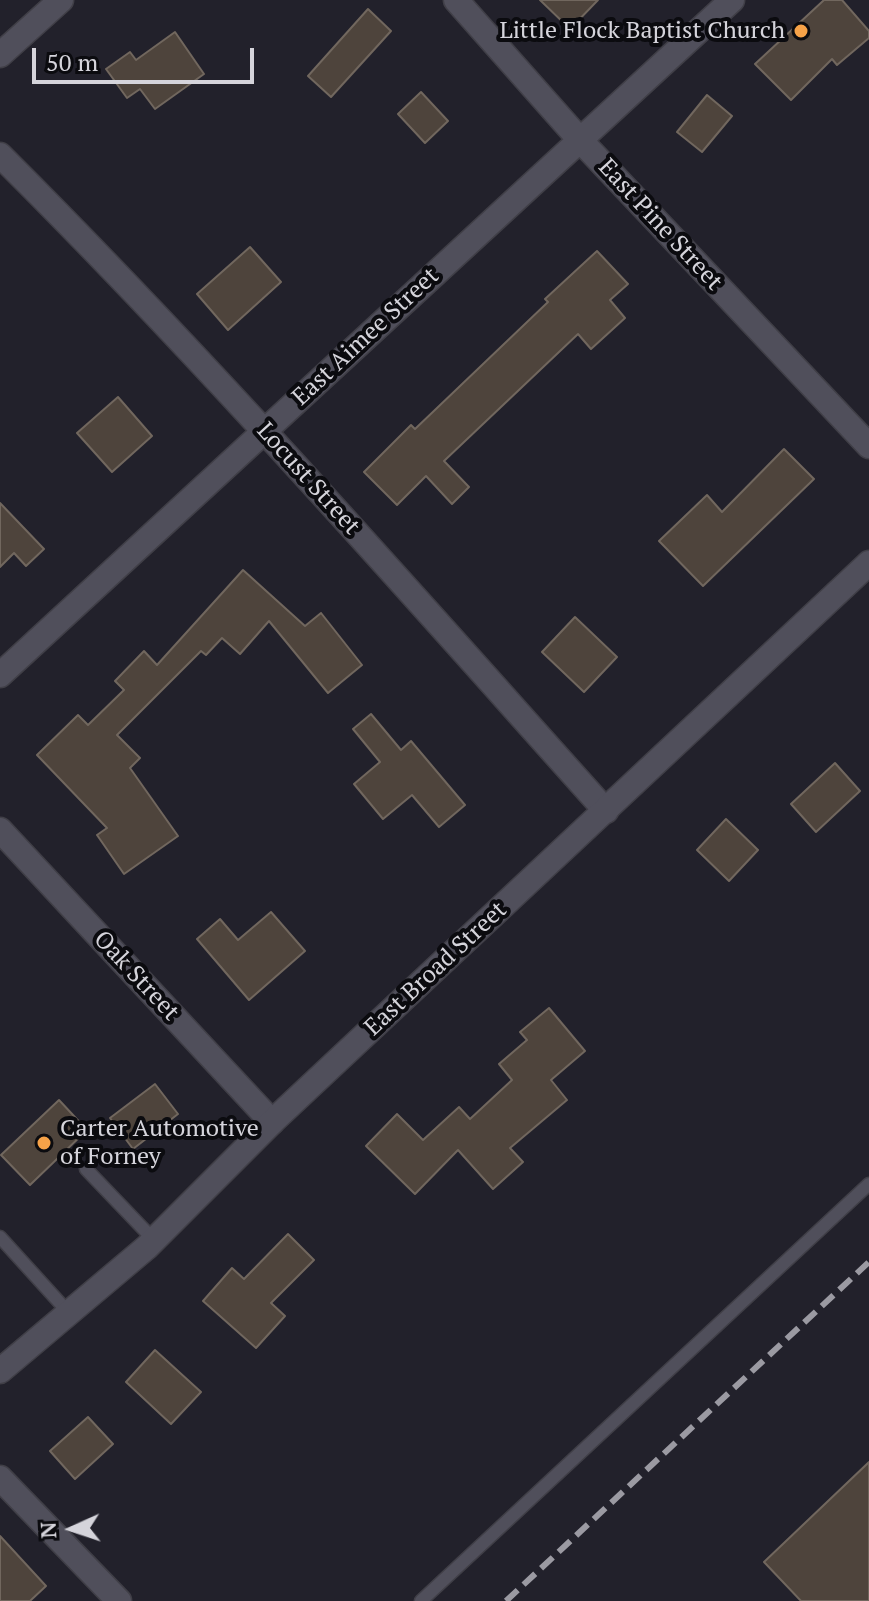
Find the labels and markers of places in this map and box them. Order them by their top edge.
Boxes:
place label: Little Flock Baptist Church [499,17,785,45]
marker: Little Flock Baptist Church [792,22,810,40]
place label: Carter Automotive of Forney [60,1115,259,1171]
marker: Carter Automotive of Forney [35,1134,53,1152]

